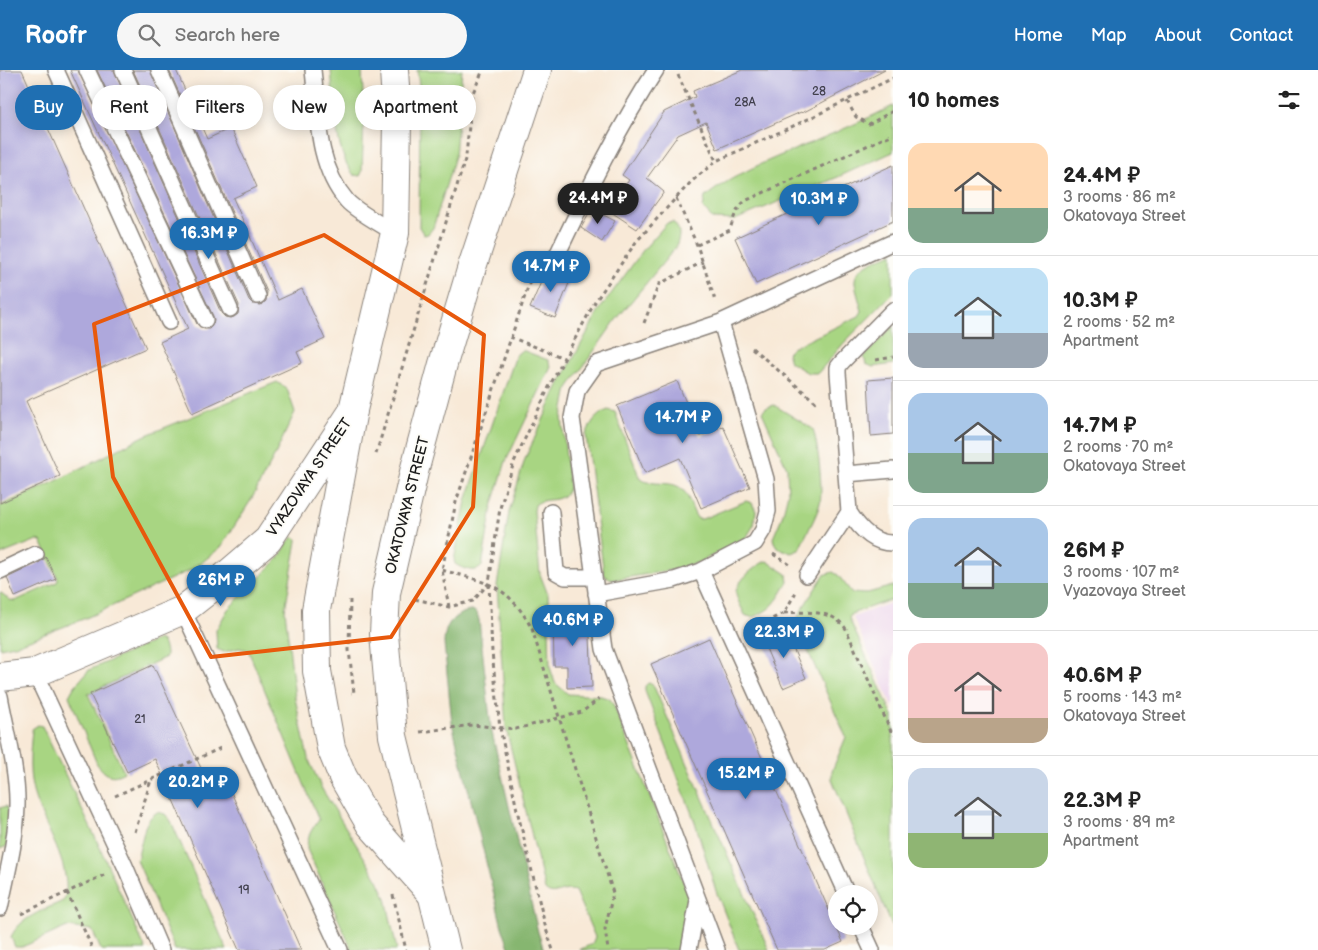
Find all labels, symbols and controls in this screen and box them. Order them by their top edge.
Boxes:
search box [117,13,467,58]
text: Roofr [25,21,87,50]
icon: search [135,21,163,49]
text: Search here [175,24,280,47]
text: Home [1014,25,1063,46]
text: Map [1091,25,1127,46]
text: About [1155,25,1202,46]
text: Contact [1230,25,1293,46]
house number: 28 [812,84,826,99]
chip: Buy [15,85,82,130]
chip: Rent [92,85,167,130]
chip: Filters [177,85,263,130]
chip: New [273,85,345,130]
chip: Apartment [355,85,476,130]
icon: filters [1275,86,1303,114]
text: 10 homes [908,88,999,113]
house number: 28А [734,95,756,110]
icon: home [948,163,1008,223]
text: 24.4M ₽ [1063,163,1140,188]
pin: 24.4M ₽ [552,182,644,225]
pin: 10.3M ₽ [773,184,865,226]
text: 3 rooms · 86 m² [1063,188,1176,207]
text: 24.4M ₽ [569,189,627,208]
text: 10.3M ₽ [791,190,848,209]
text: Okatovaya Street [1063,207,1186,226]
pin: 16.3M ₽ [163,218,255,260]
text: 16.3M ₽ [181,224,237,243]
pin: 14.7M ₽ [505,250,597,293]
text: 14.7M ₽ [523,257,579,276]
icon: home [948,288,1008,348]
text: 10.3M ₽ [1063,288,1138,313]
text: 2 rooms · 52 m² [1063,313,1175,332]
text: Apartment [1063,332,1139,351]
pin: 14.7M ₽ [637,402,729,444]
text: 14.7M ₽ [655,408,711,427]
icon: home [948,413,1008,473]
text: 14.7M ₽ [1063,413,1136,438]
street label: VYAZOVAYA STREET [263,414,356,540]
street label: OKATOVAYA STREET [381,434,434,576]
text: 2 rooms · 70 m² [1063,438,1173,457]
text: Okatovaya Street [1063,457,1186,476]
icon: home [948,538,1008,598]
text: 26M ₽ [1063,538,1124,563]
text: 3 rooms · 107 m² [1063,563,1179,582]
pin: 26M ₽ [186,564,256,607]
text: 26M ₽ [198,571,244,590]
text: Vyazovaya Street [1063,582,1186,601]
pin: 40.6M ₽ [527,604,619,647]
text: 40.6M ₽ [543,611,603,630]
pin: 22.3M ₽ [738,616,830,659]
text: 22.3M ₽ [754,623,814,642]
icon: home [948,663,1008,723]
text: 40.6M ₽ [1063,663,1142,688]
text: 5 rooms · 143 m² [1063,688,1182,707]
text: Okatovaya Street [1063,707,1186,726]
house number: 21 [134,712,146,727]
pin: 15.2M ₽ [700,758,792,800]
text: 15.2M ₽ [718,764,774,783]
pin: 20.2M ₽ [152,766,244,809]
text: 20.2M ₽ [168,773,228,792]
icon: home [948,788,1008,848]
text: 22.3M ₽ [1063,788,1141,813]
text: 3 rooms · 89 m² [1063,813,1175,832]
text: Apartment [1063,832,1139,851]
house number: 19 [238,883,250,898]
map controls [828,885,878,935]
button: locate [828,885,878,935]

